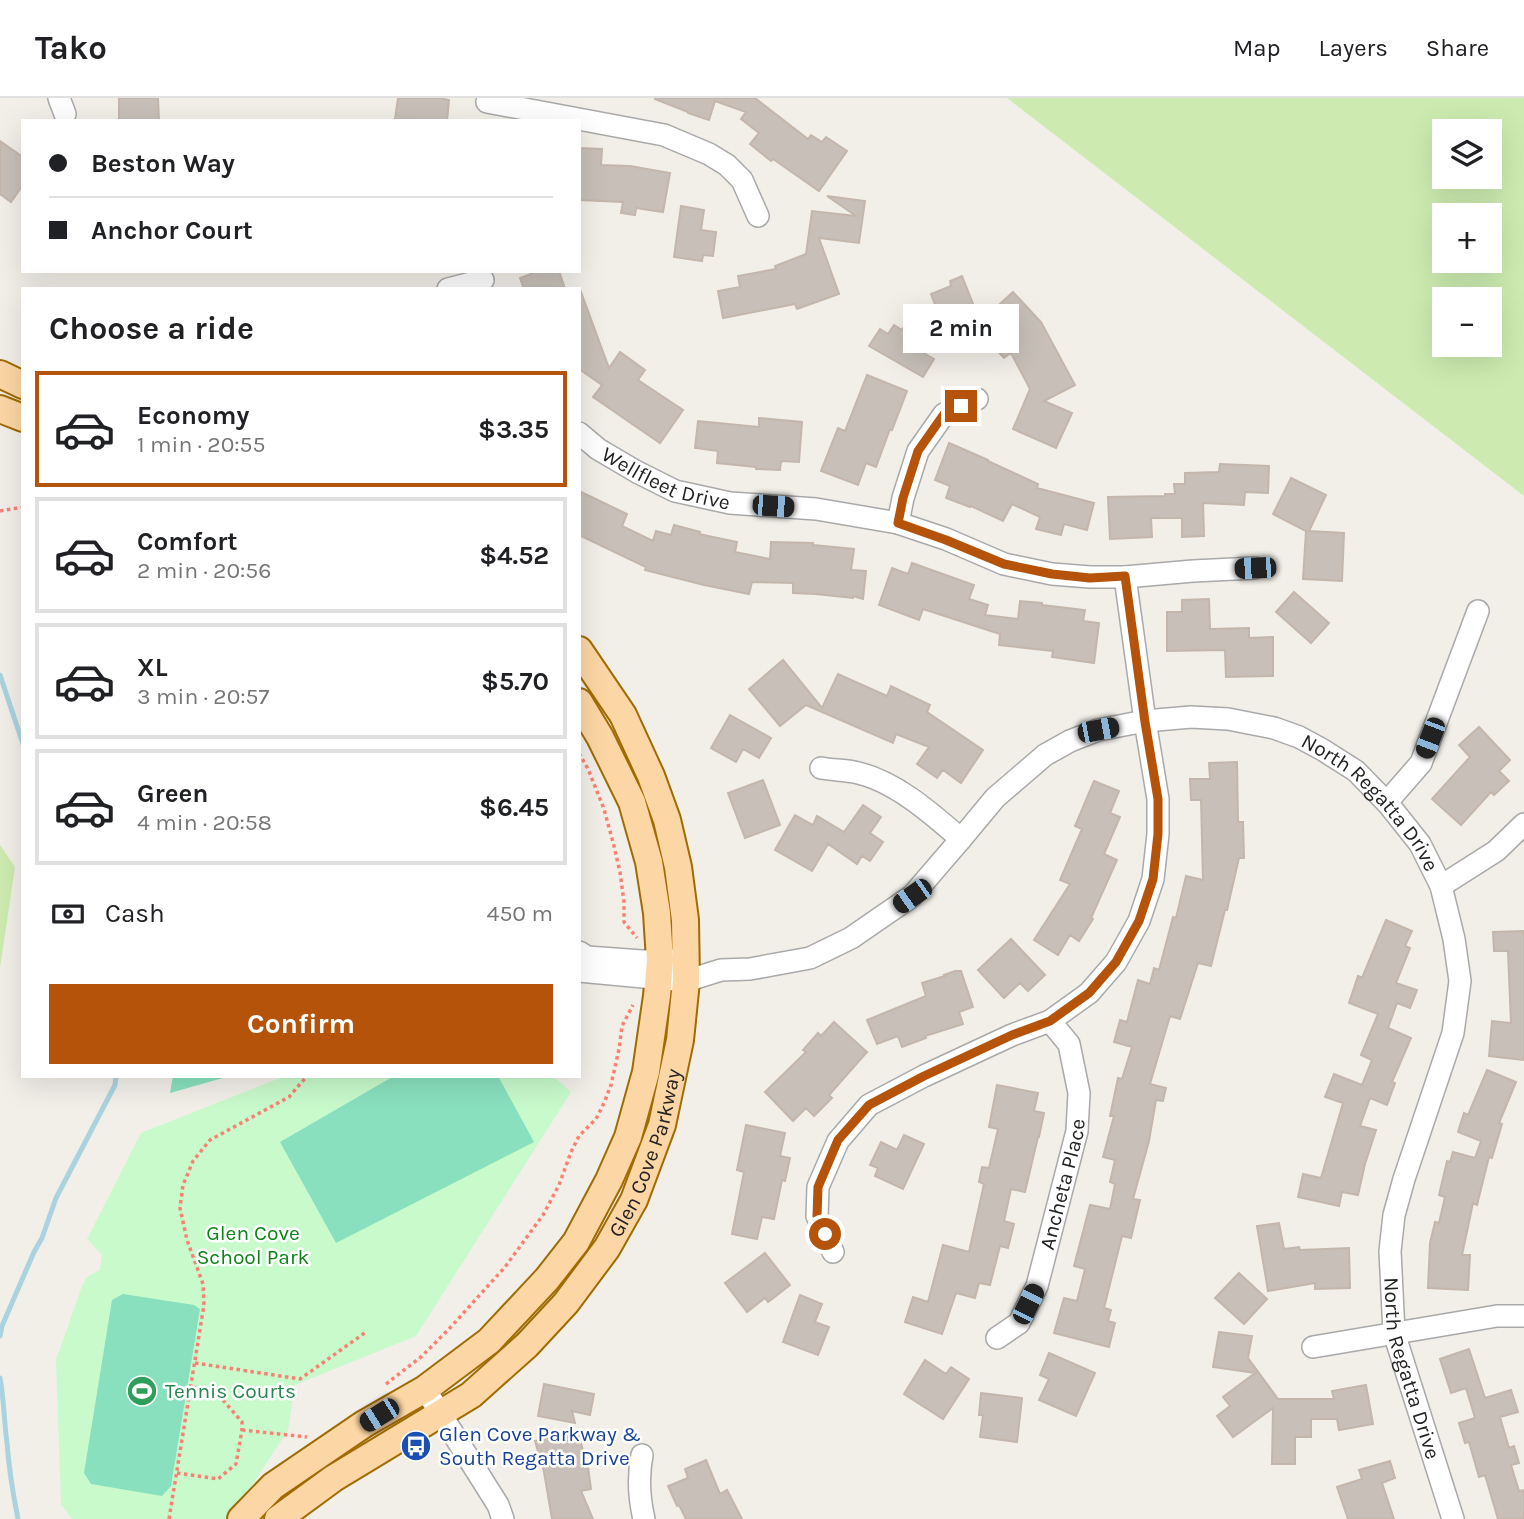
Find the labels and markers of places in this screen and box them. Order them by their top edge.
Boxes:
sports icon: Tennis Courts [125,1374,159,1408]
place label: Tennis Courts [165,1379,296,1403]
place label: Glen Cove Parkway & South Regatta Drive [439,1422,641,1470]
bus stop icon: Glen Cove Parkway & South Regatta Drive [399,1429,433,1463]

